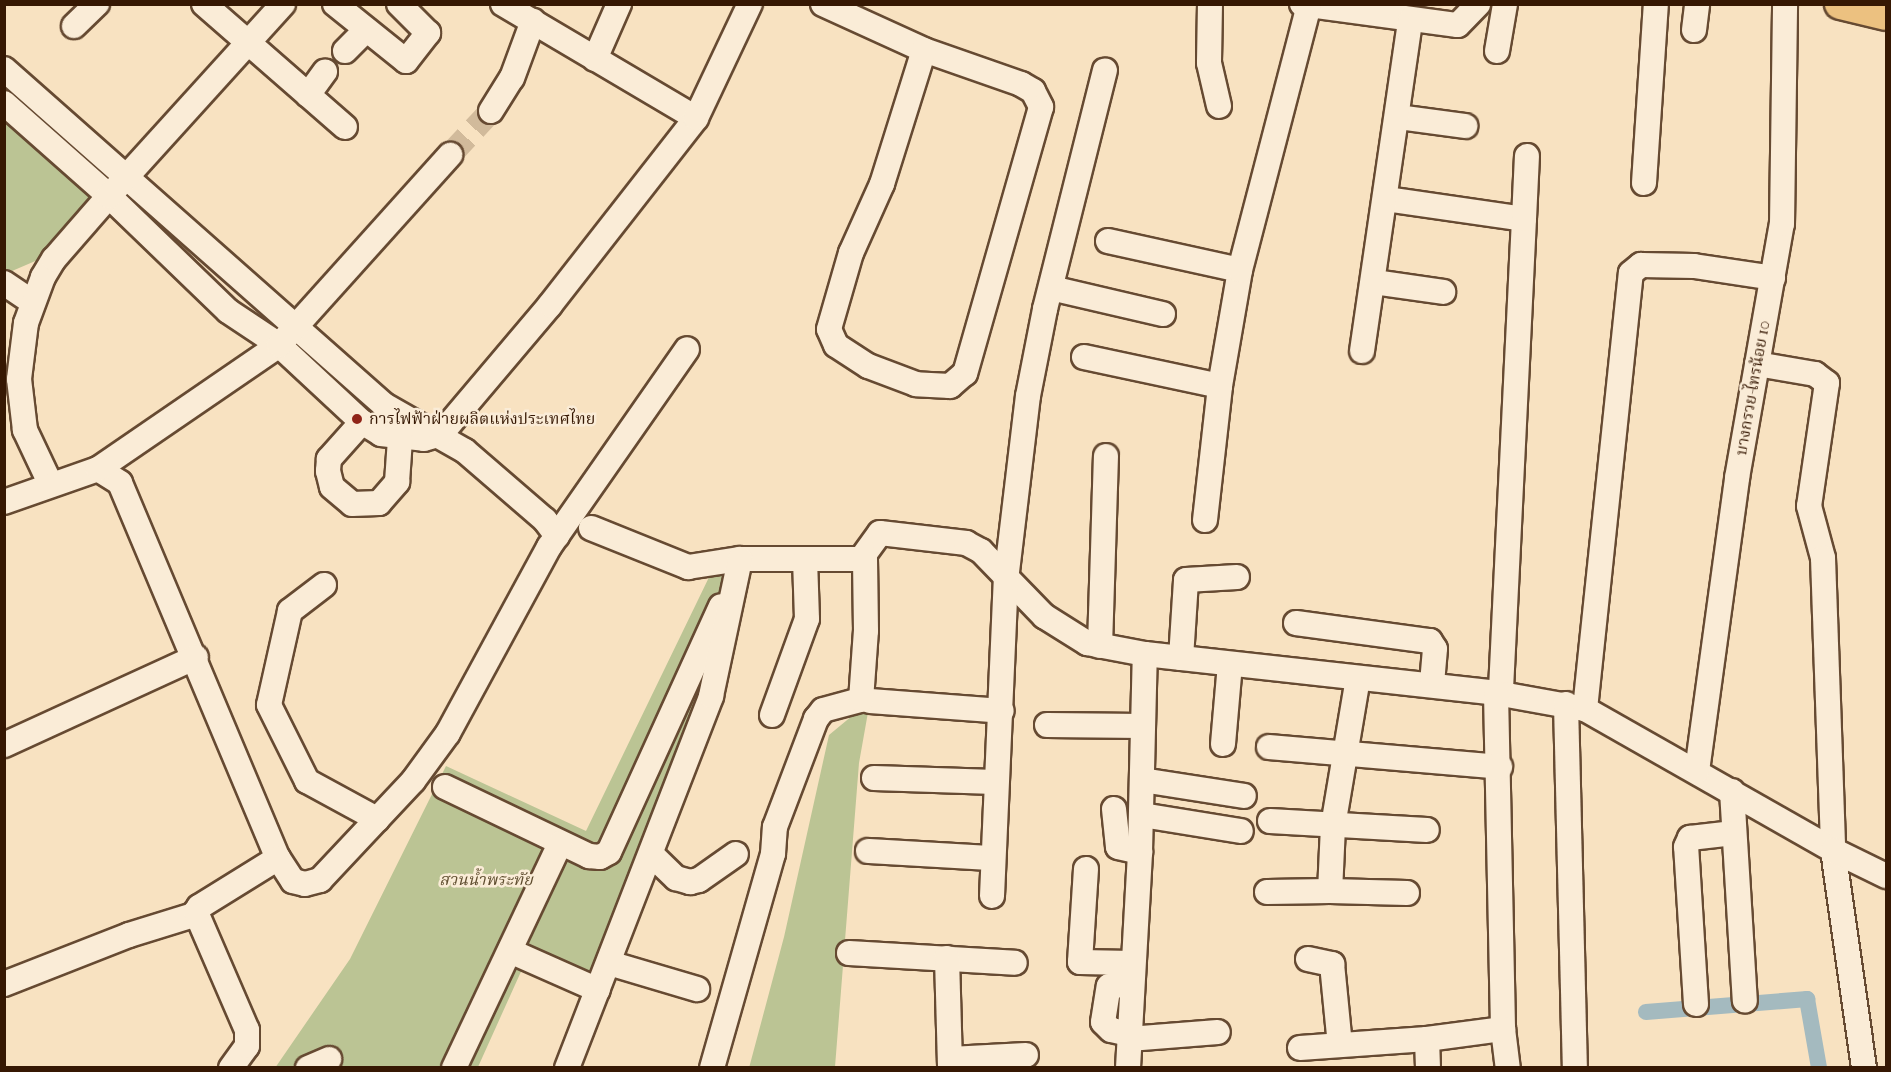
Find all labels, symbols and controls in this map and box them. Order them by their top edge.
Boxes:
street label: บางกรวย-ไทรน้อย 10 [1732,319,1774,457]
place label: การไฟฟ้าฝ่ายผลิตแห่งประเทศไทย [369,409,595,429]
marker: การไฟฟ้าฝ่ายผลิตแห่งประเทศไทย [350,412,364,426]
park label: สวนน้ำพระทัย [439,870,533,890]

